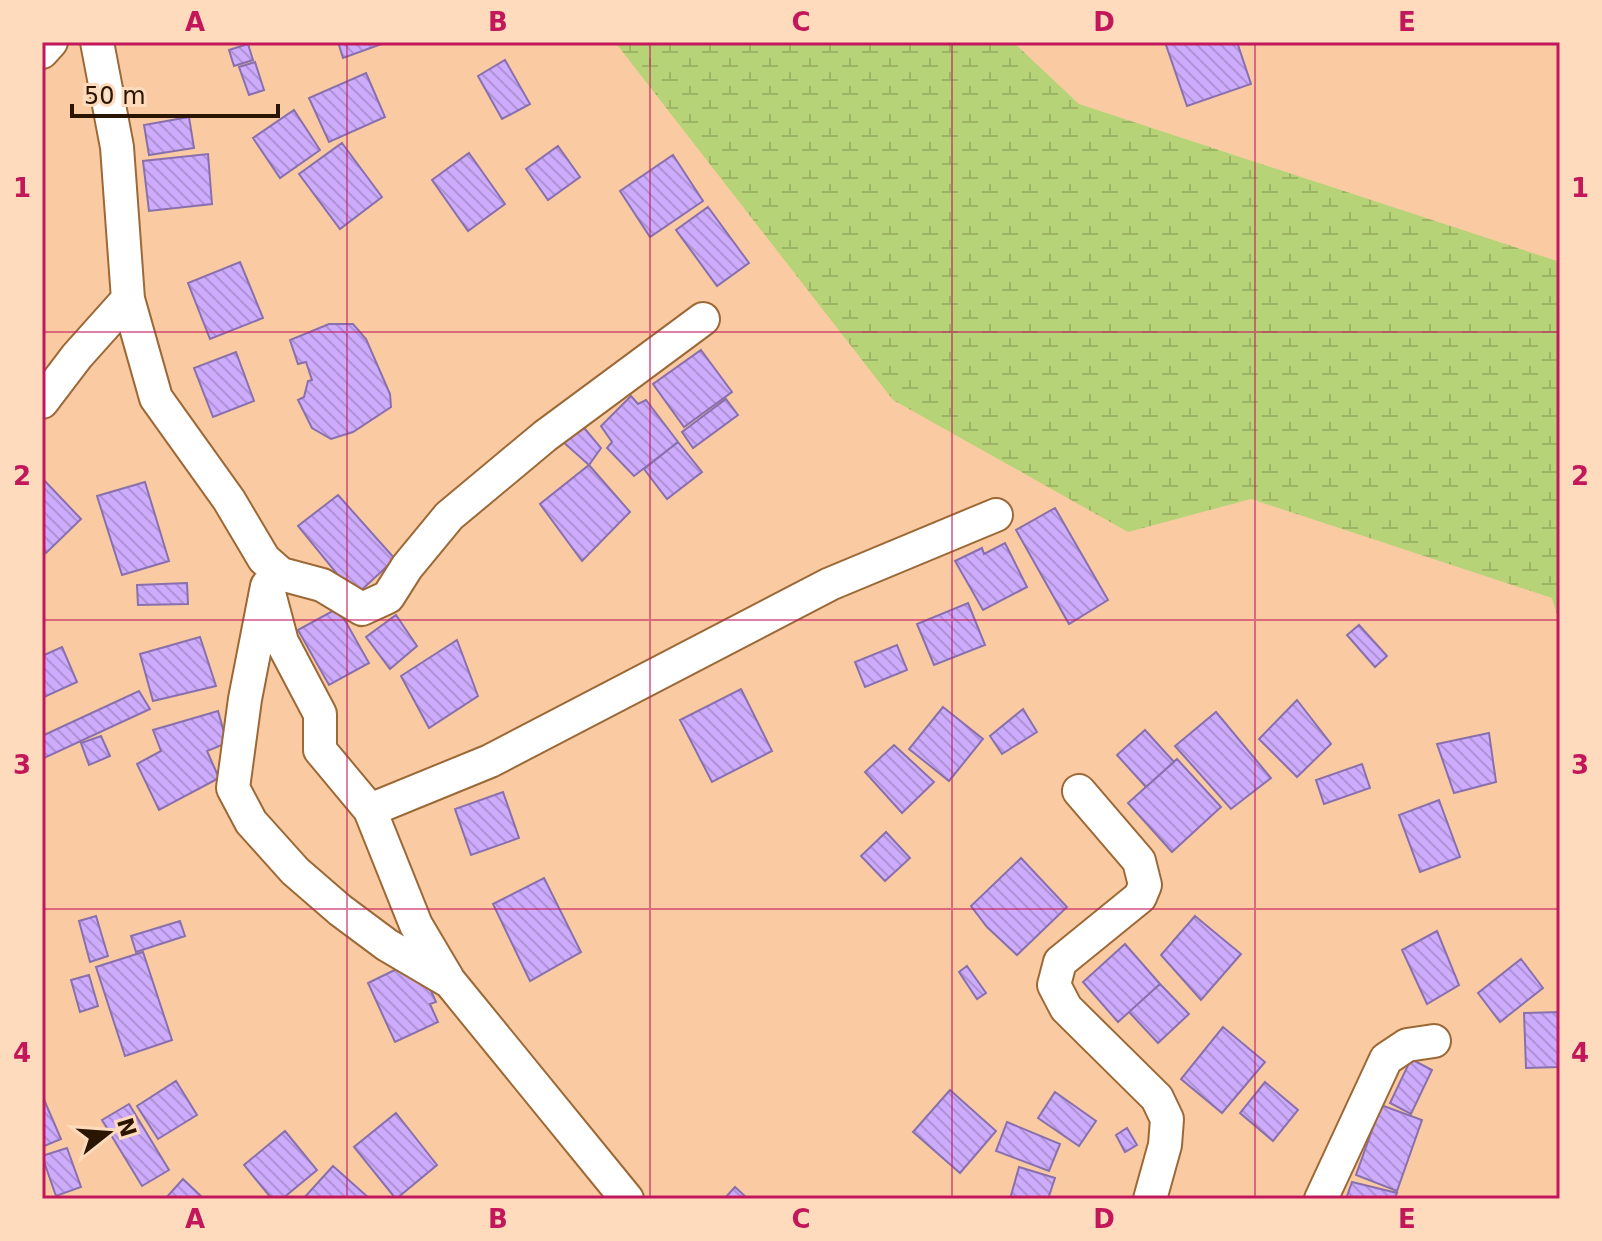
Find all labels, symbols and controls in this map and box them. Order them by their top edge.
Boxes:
text: A [185,7,205,37]
text: B [488,7,508,37]
text: C [791,7,811,37]
text: D [1093,7,1115,37]
text: E [1398,7,1416,37]
scale bar [72,68,278,118]
text: 50 m [84,82,146,110]
text: 1 [13,173,31,203]
text: 1 [1571,173,1589,203]
text: 2 [13,461,31,491]
text: 2 [1571,461,1589,491]
text: 3 [13,750,31,780]
text: 3 [1571,750,1589,780]
text: 4 [13,1038,31,1068]
text: 4 [1571,1038,1589,1068]
north arrow [68,1093,148,1173]
text: N [112,1115,141,1140]
text: A [185,1204,205,1234]
text: B [488,1204,508,1234]
text: C [791,1204,811,1234]
text: D [1093,1204,1115,1234]
text: E [1398,1204,1416,1234]

